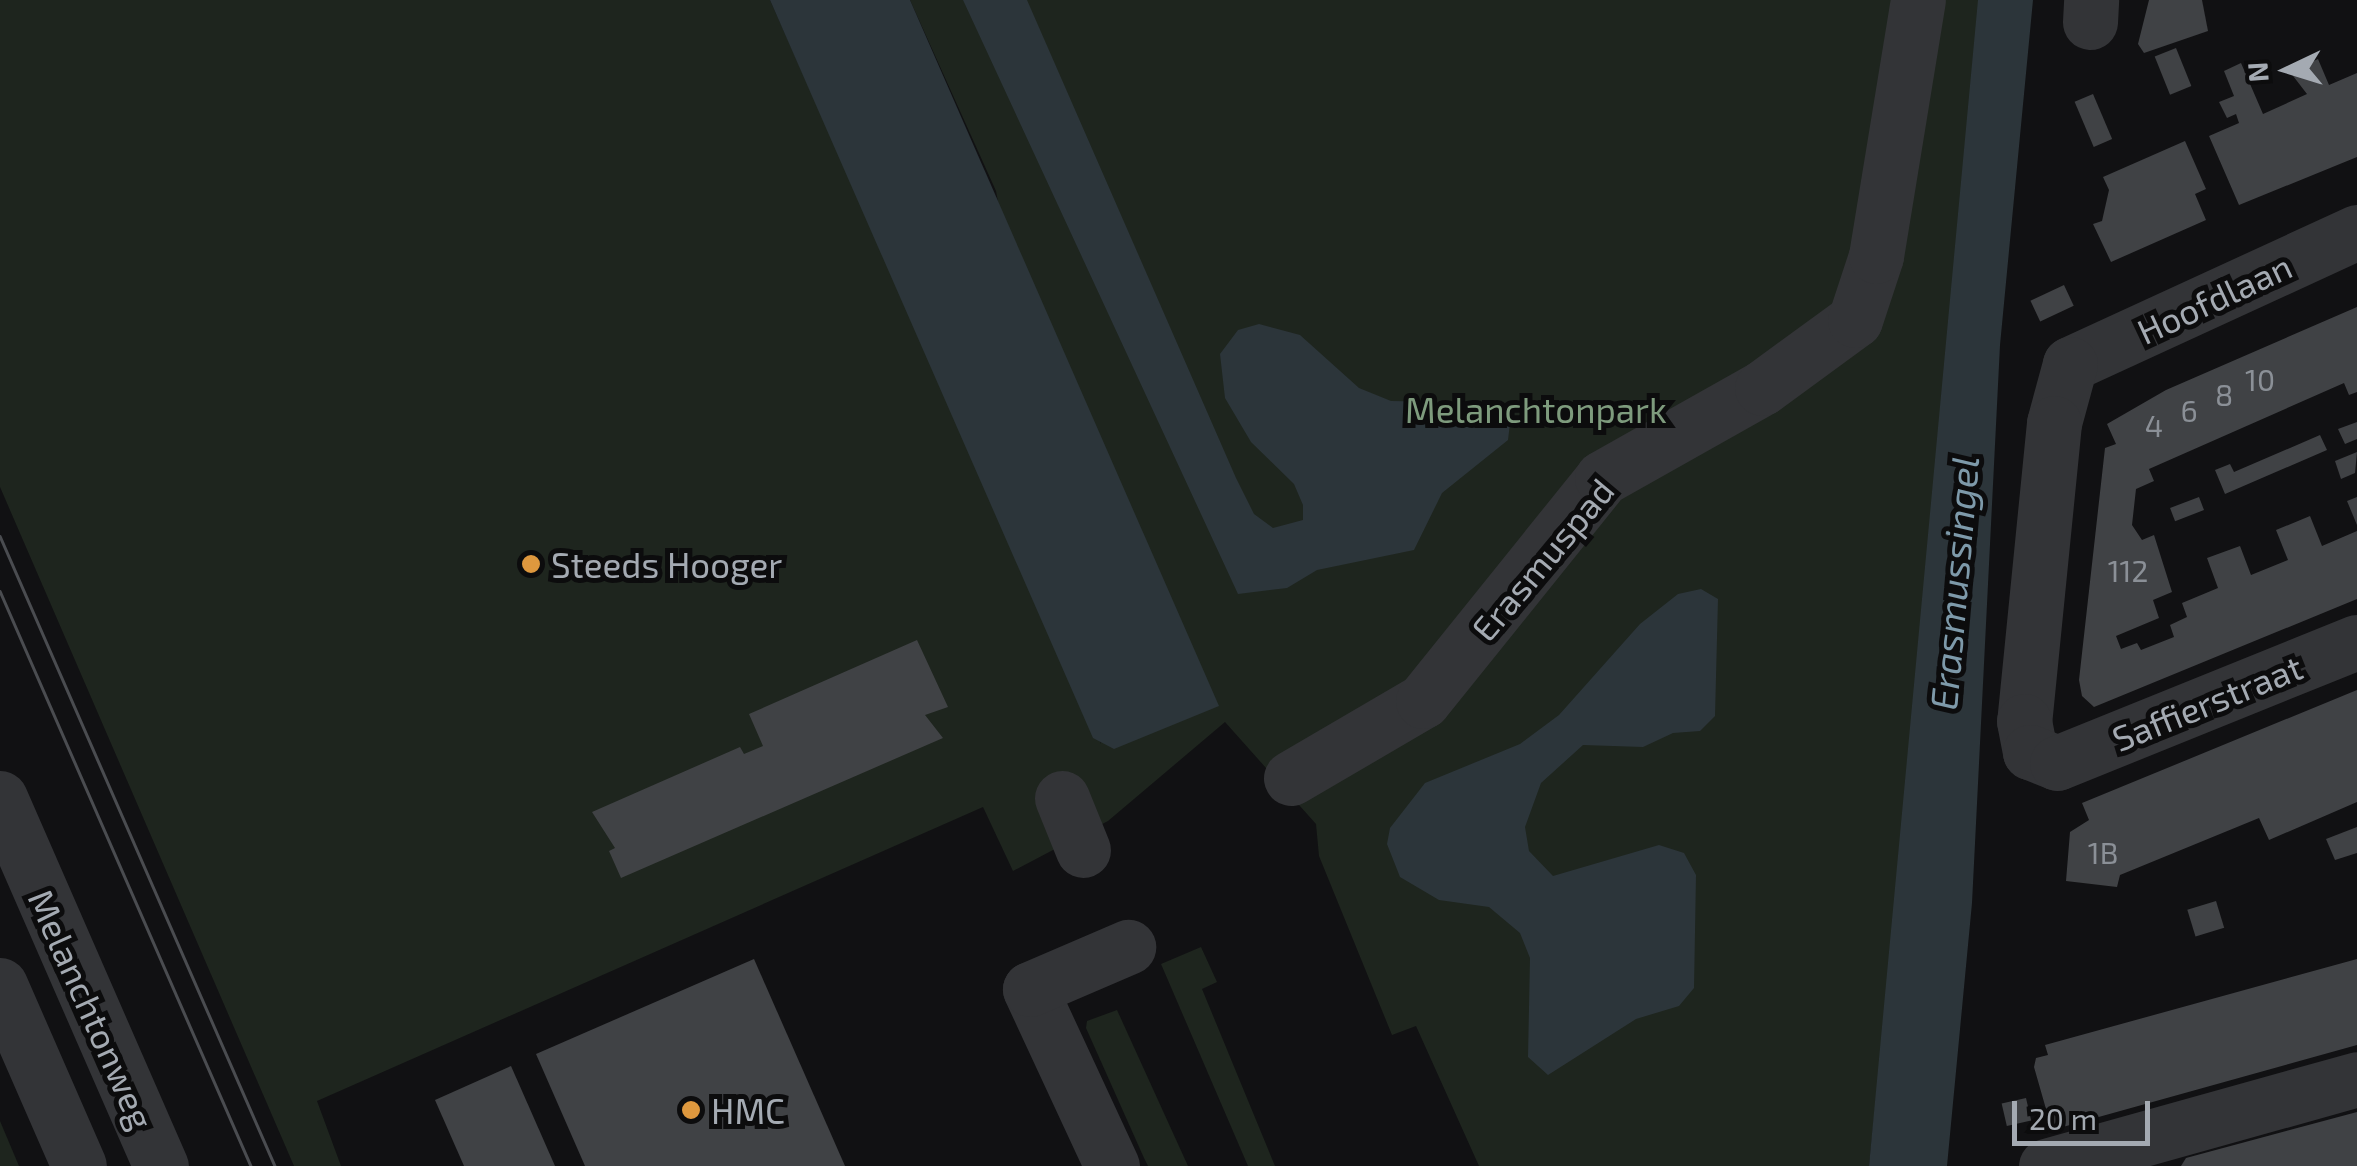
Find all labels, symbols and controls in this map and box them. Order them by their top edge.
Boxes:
north arrow [2237,20,2337,120]
text: N [2239,61,2275,83]
street label: Hoofdlaan [2130,244,2298,352]
house number: 10 [2245,361,2275,397]
house number: 8 [2215,376,2233,412]
park label: Melanchtonpark [1405,388,1667,430]
house number: 6 [2180,392,2198,428]
house number: 4 [2145,407,2163,443]
water label: Erasmussingel [1920,454,1988,712]
street label: Erasmuspad [1462,469,1622,649]
place label: Steeds Hooger [551,543,782,585]
house number: 112 [2108,552,2148,588]
marker: Steeds Hooger [520,553,542,575]
street label: Saffierstraat [2106,645,2308,759]
house number: 1B [2088,834,2118,870]
street label: Melanchtonweg [20,883,164,1135]
scale bar [2017,1081,2154,1143]
place label: HMC [711,1089,785,1131]
marker: HMC [680,1099,702,1121]
text: 20 m [2029,1100,2097,1136]

